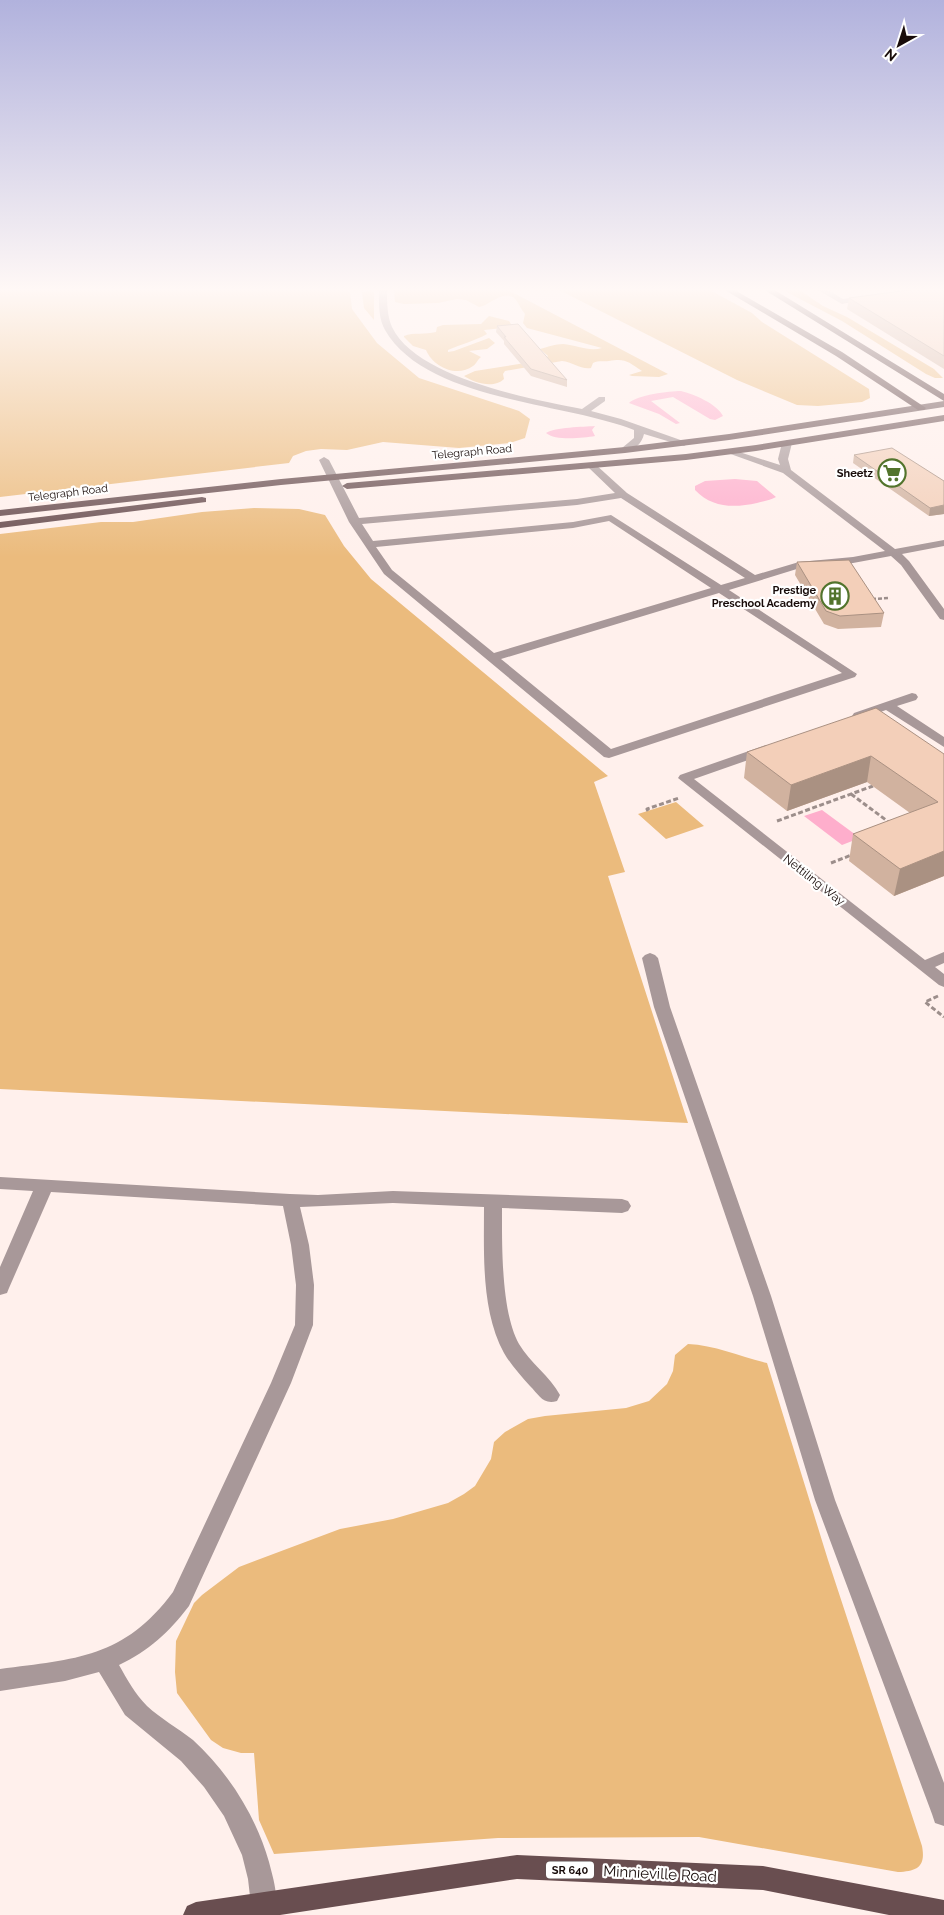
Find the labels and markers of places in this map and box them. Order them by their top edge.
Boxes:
supermarket icon: Sheetz [877,458,907,488]
place label: Sheetz [837,467,874,480]
building icon: Prestige Preschool Academy [820,581,850,611]
place label: Prestige Preschool Academy [712,584,816,610]

